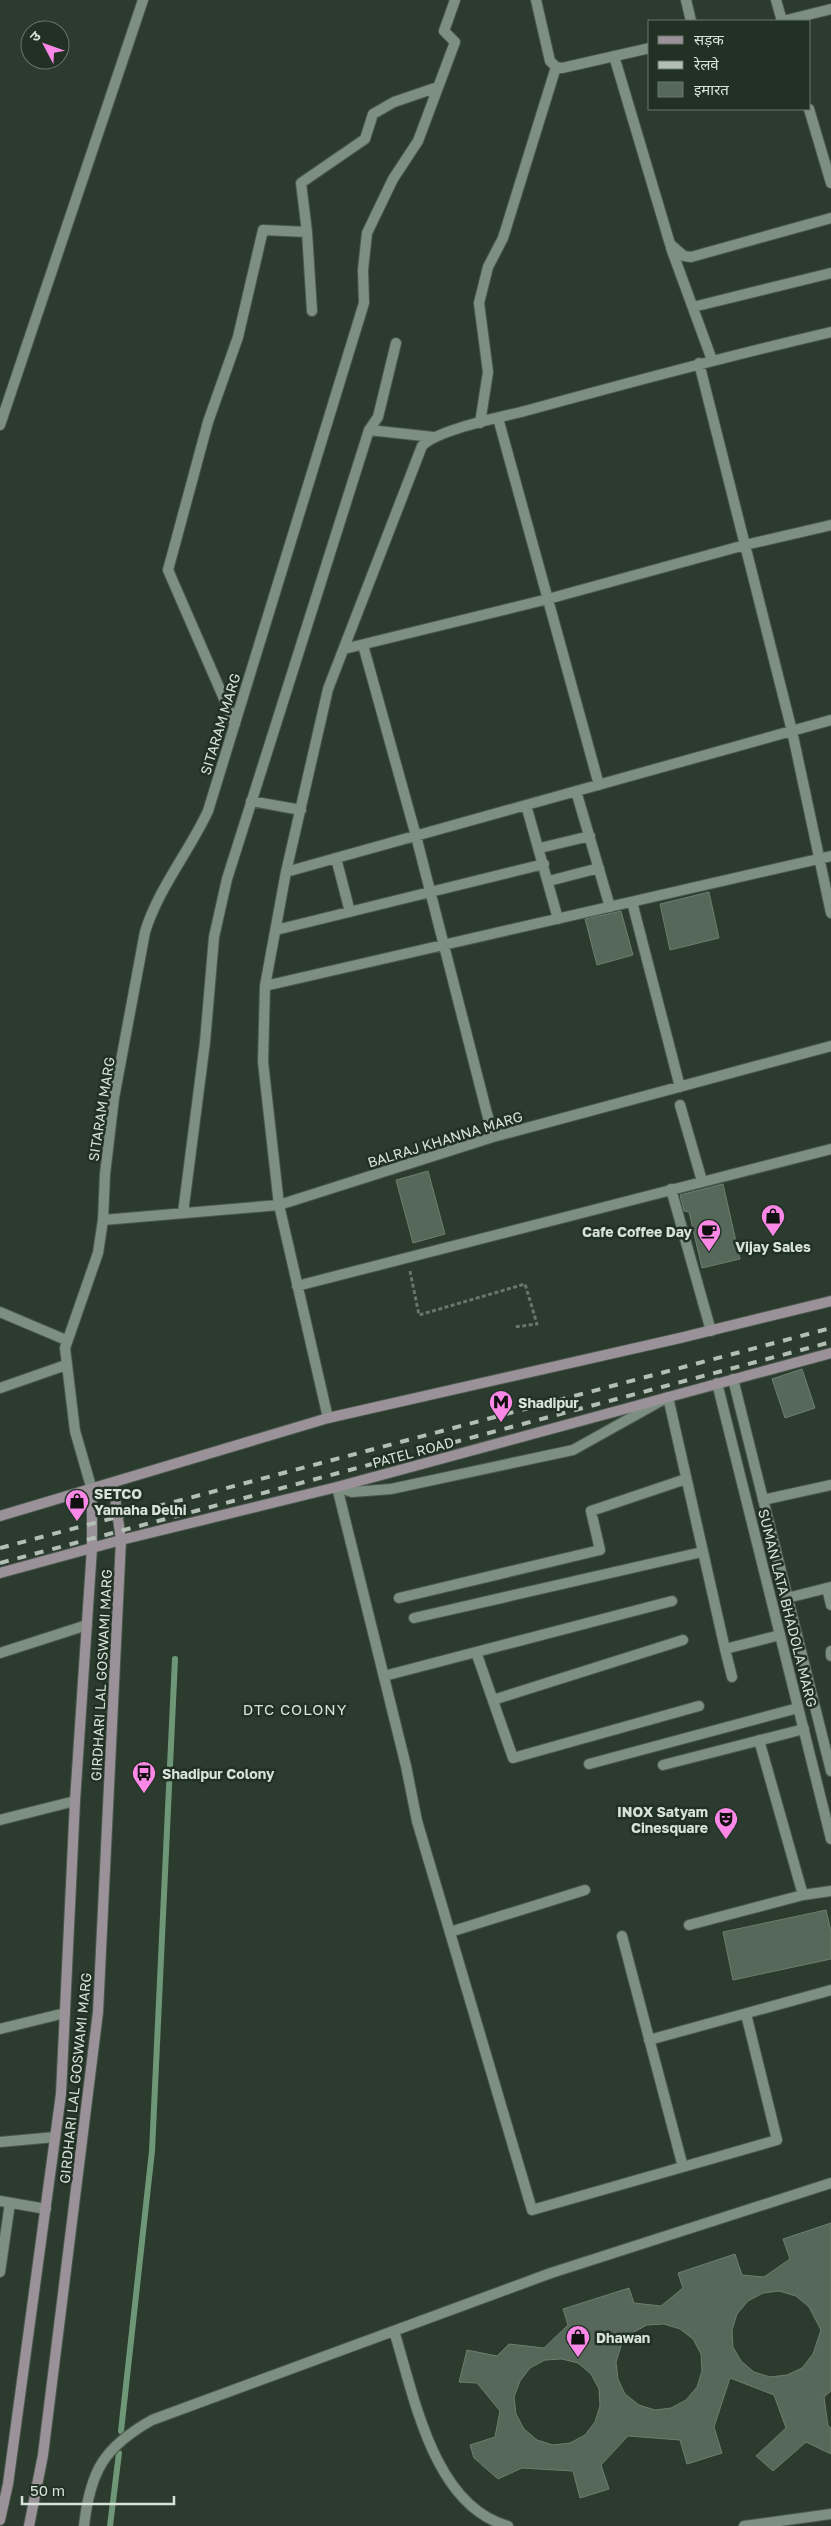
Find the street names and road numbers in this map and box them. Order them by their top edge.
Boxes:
street label: SITARAM MARG [196,671,244,777]
street label: SITARAM MARG [84,1055,118,1162]
street label: BALRAJ KHANNA MARG [365,1107,525,1171]
street label: PATEL ROAD [370,1433,456,1471]
street label: SUMAN LATA BHADOLA MARG [755,1507,821,1709]
street label: GIRDHARI LAL GOSWAMI MARG [87,1569,115,1781]
street label: GIRDHARI LAL GOSWAMI MARG [55,1972,95,2184]

